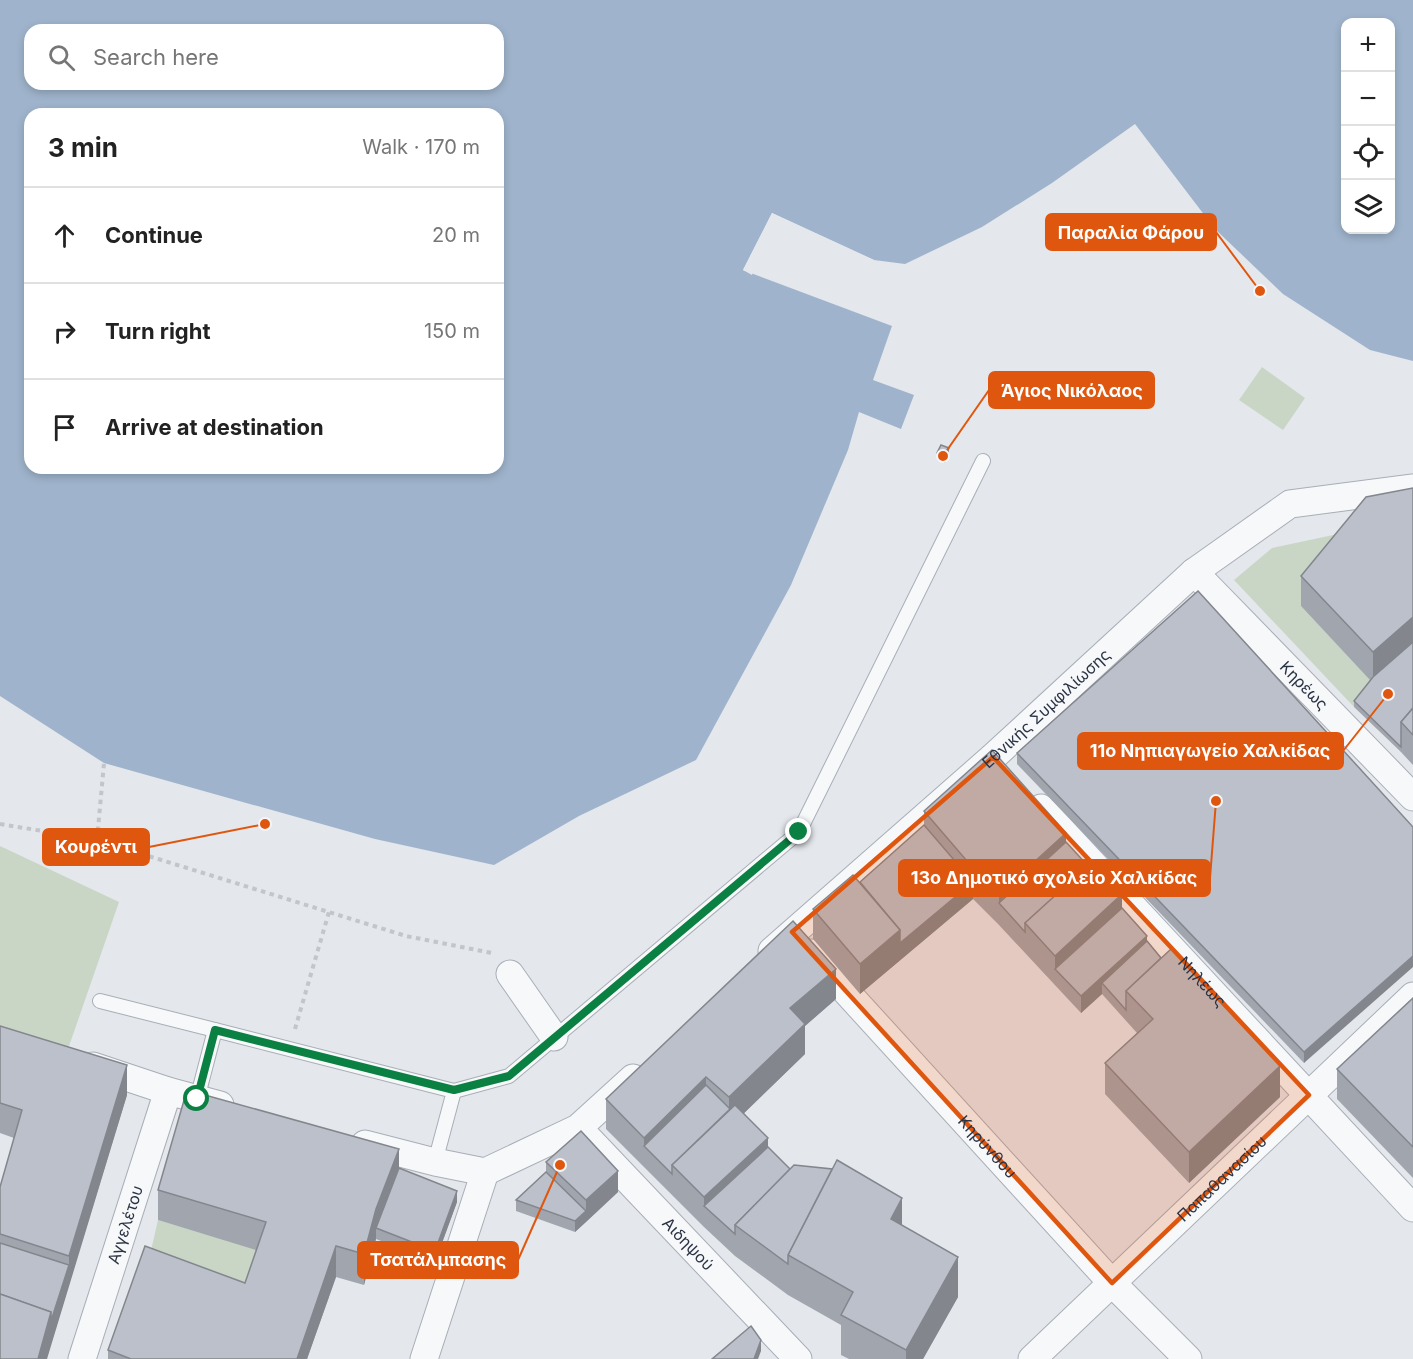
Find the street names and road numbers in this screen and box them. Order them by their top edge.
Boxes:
street label: Εθνικής Συμφιλίωσης [978,644,1114,772]
street label: Κηρέως [1276,657,1333,714]
street label: Νηλέως [1174,952,1231,1011]
street label: Κηρύνθου [954,1111,1021,1182]
street label: Παπαθανασίου [1173,1131,1271,1226]
street label: Αγγελέτου [103,1183,147,1267]
street label: Αιδηψού [658,1213,718,1274]

